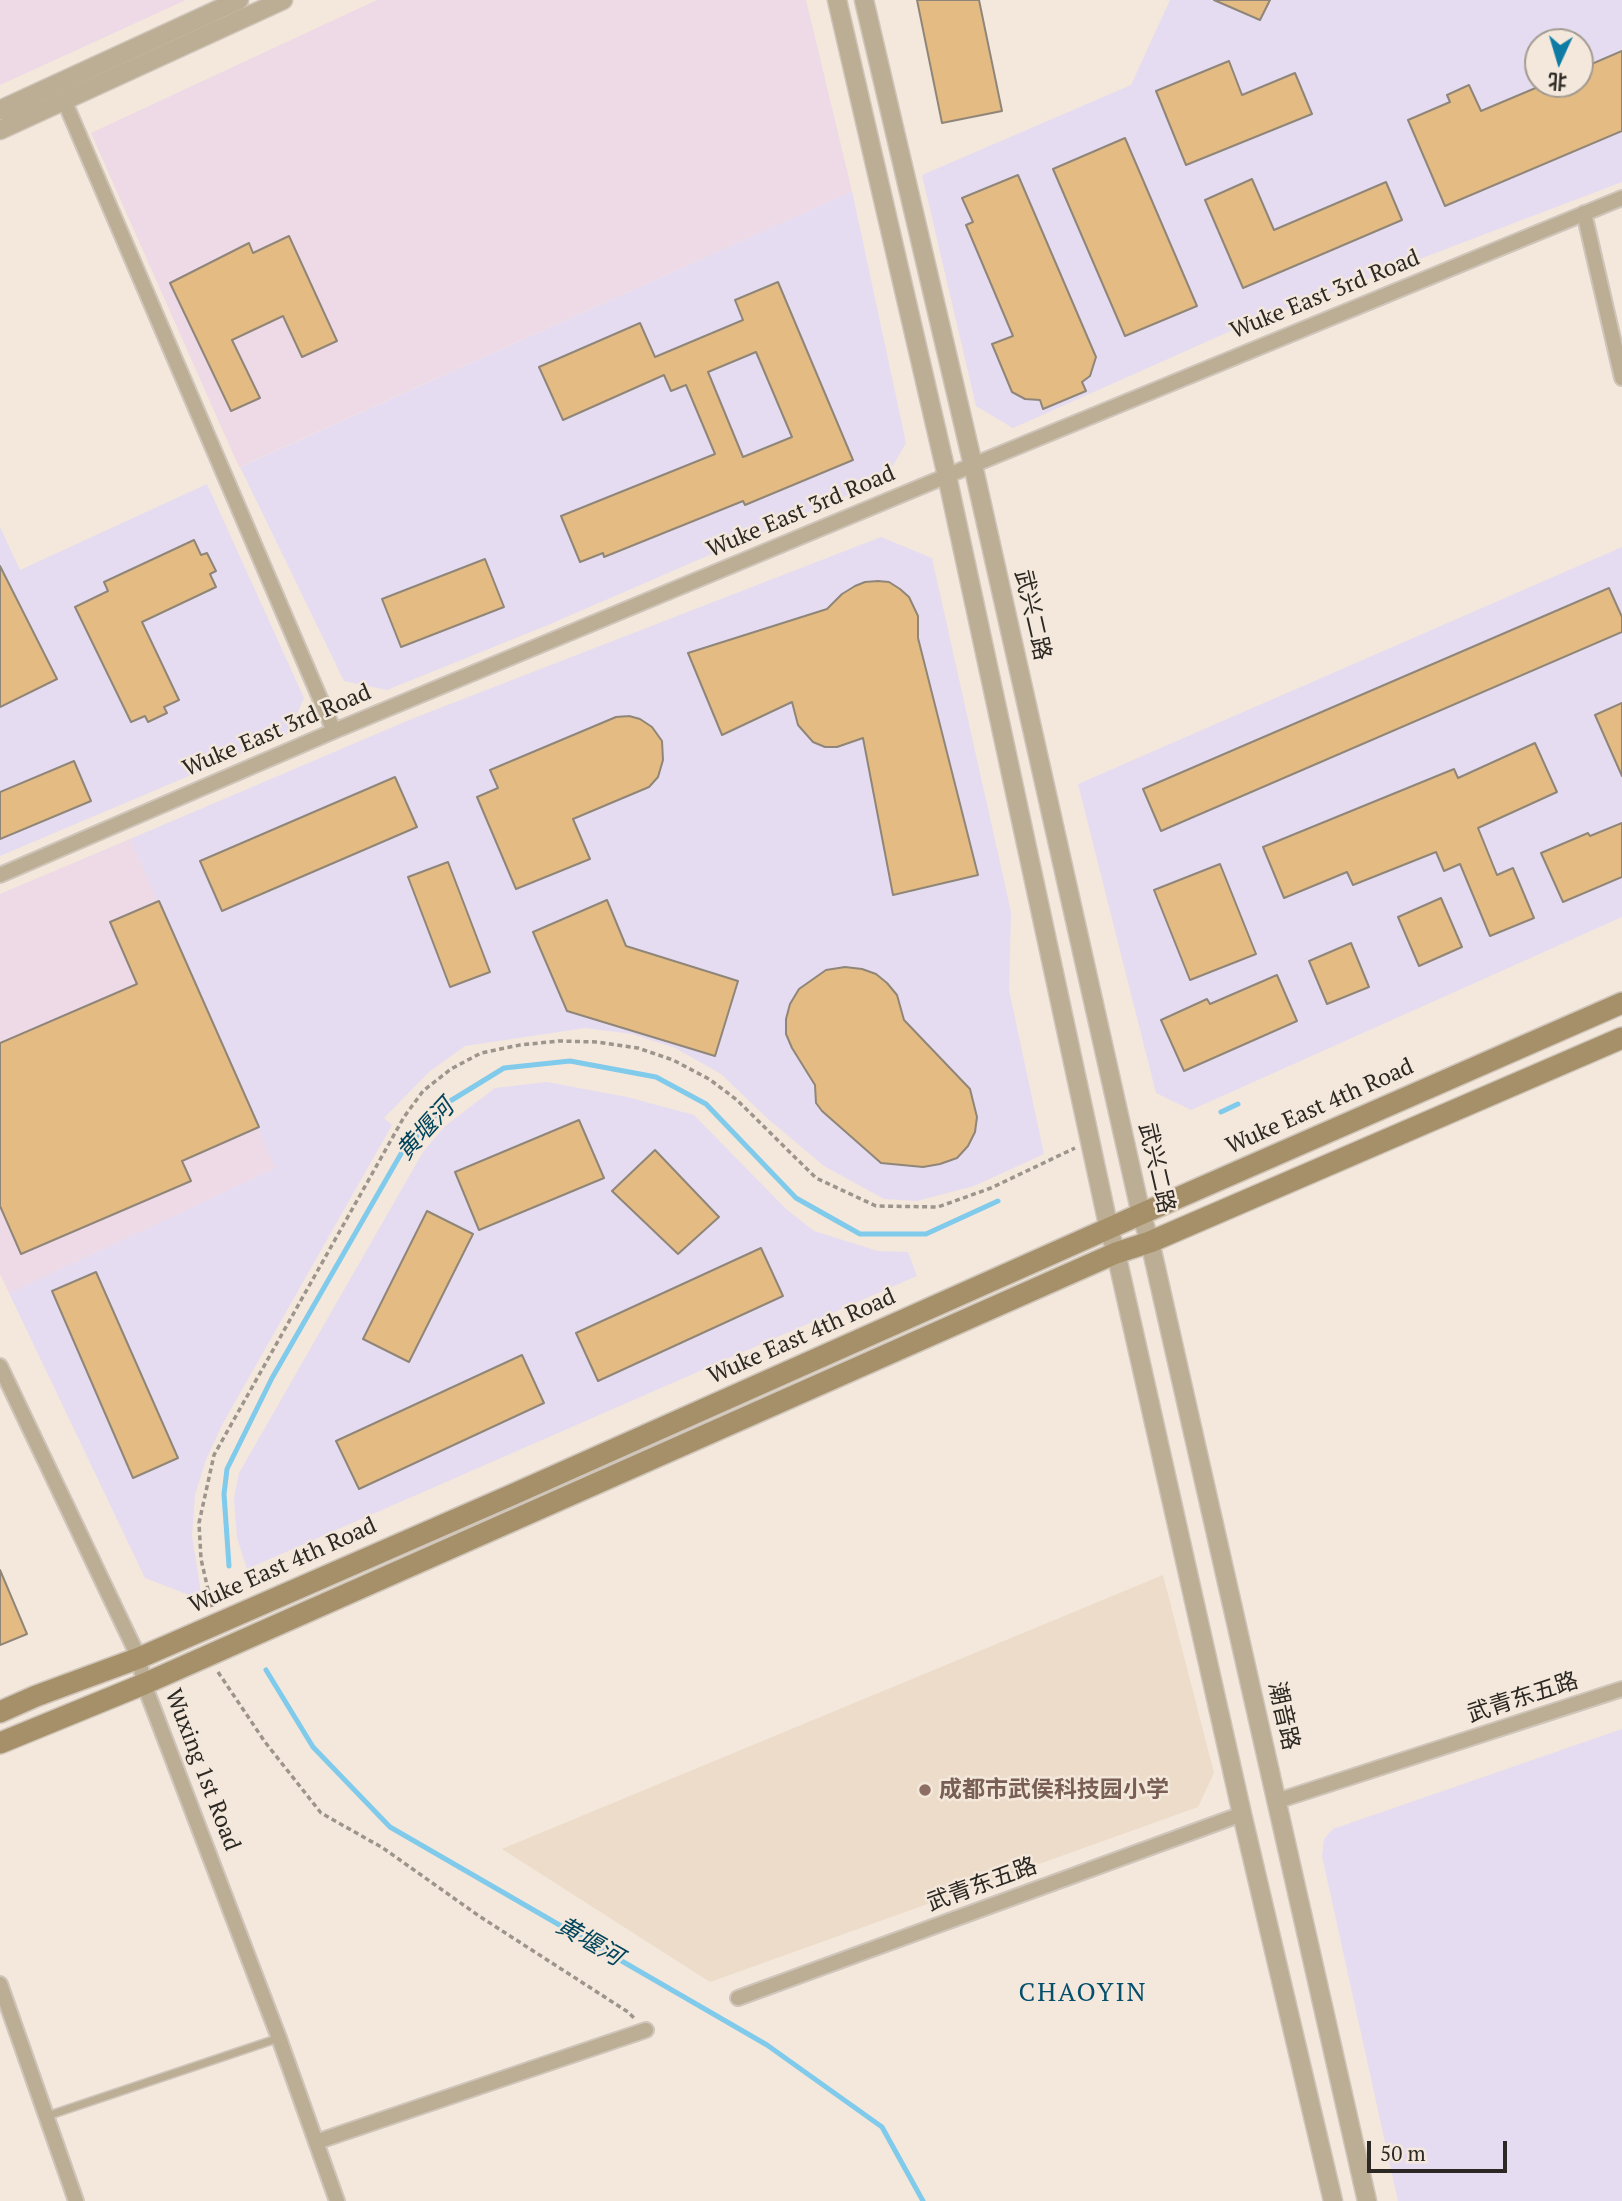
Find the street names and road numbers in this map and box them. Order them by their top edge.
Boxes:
street label: Wuke East 3rd Road [1226,244,1424,346]
street label: Wuke East 3rd Road [703,460,899,564]
street label: 武兴二路 [1008,567,1056,663]
street label: Wuke East 3rd Road [179,679,375,783]
street label: Wuke East 4th Road [1222,1053,1418,1161]
street label: 武兴二路 [1132,1120,1180,1216]
street label: Wuke East 4th Road [704,1283,900,1391]
street label: Wuke East 4th Road [185,1512,381,1620]
street label: 武青东五路 [1464,1667,1582,1729]
street label: 潮音路 [1262,1679,1304,1753]
street label: Wuxing 1st Road [158,1685,246,1855]
street label: 武青东五路 [923,1852,1041,1918]

